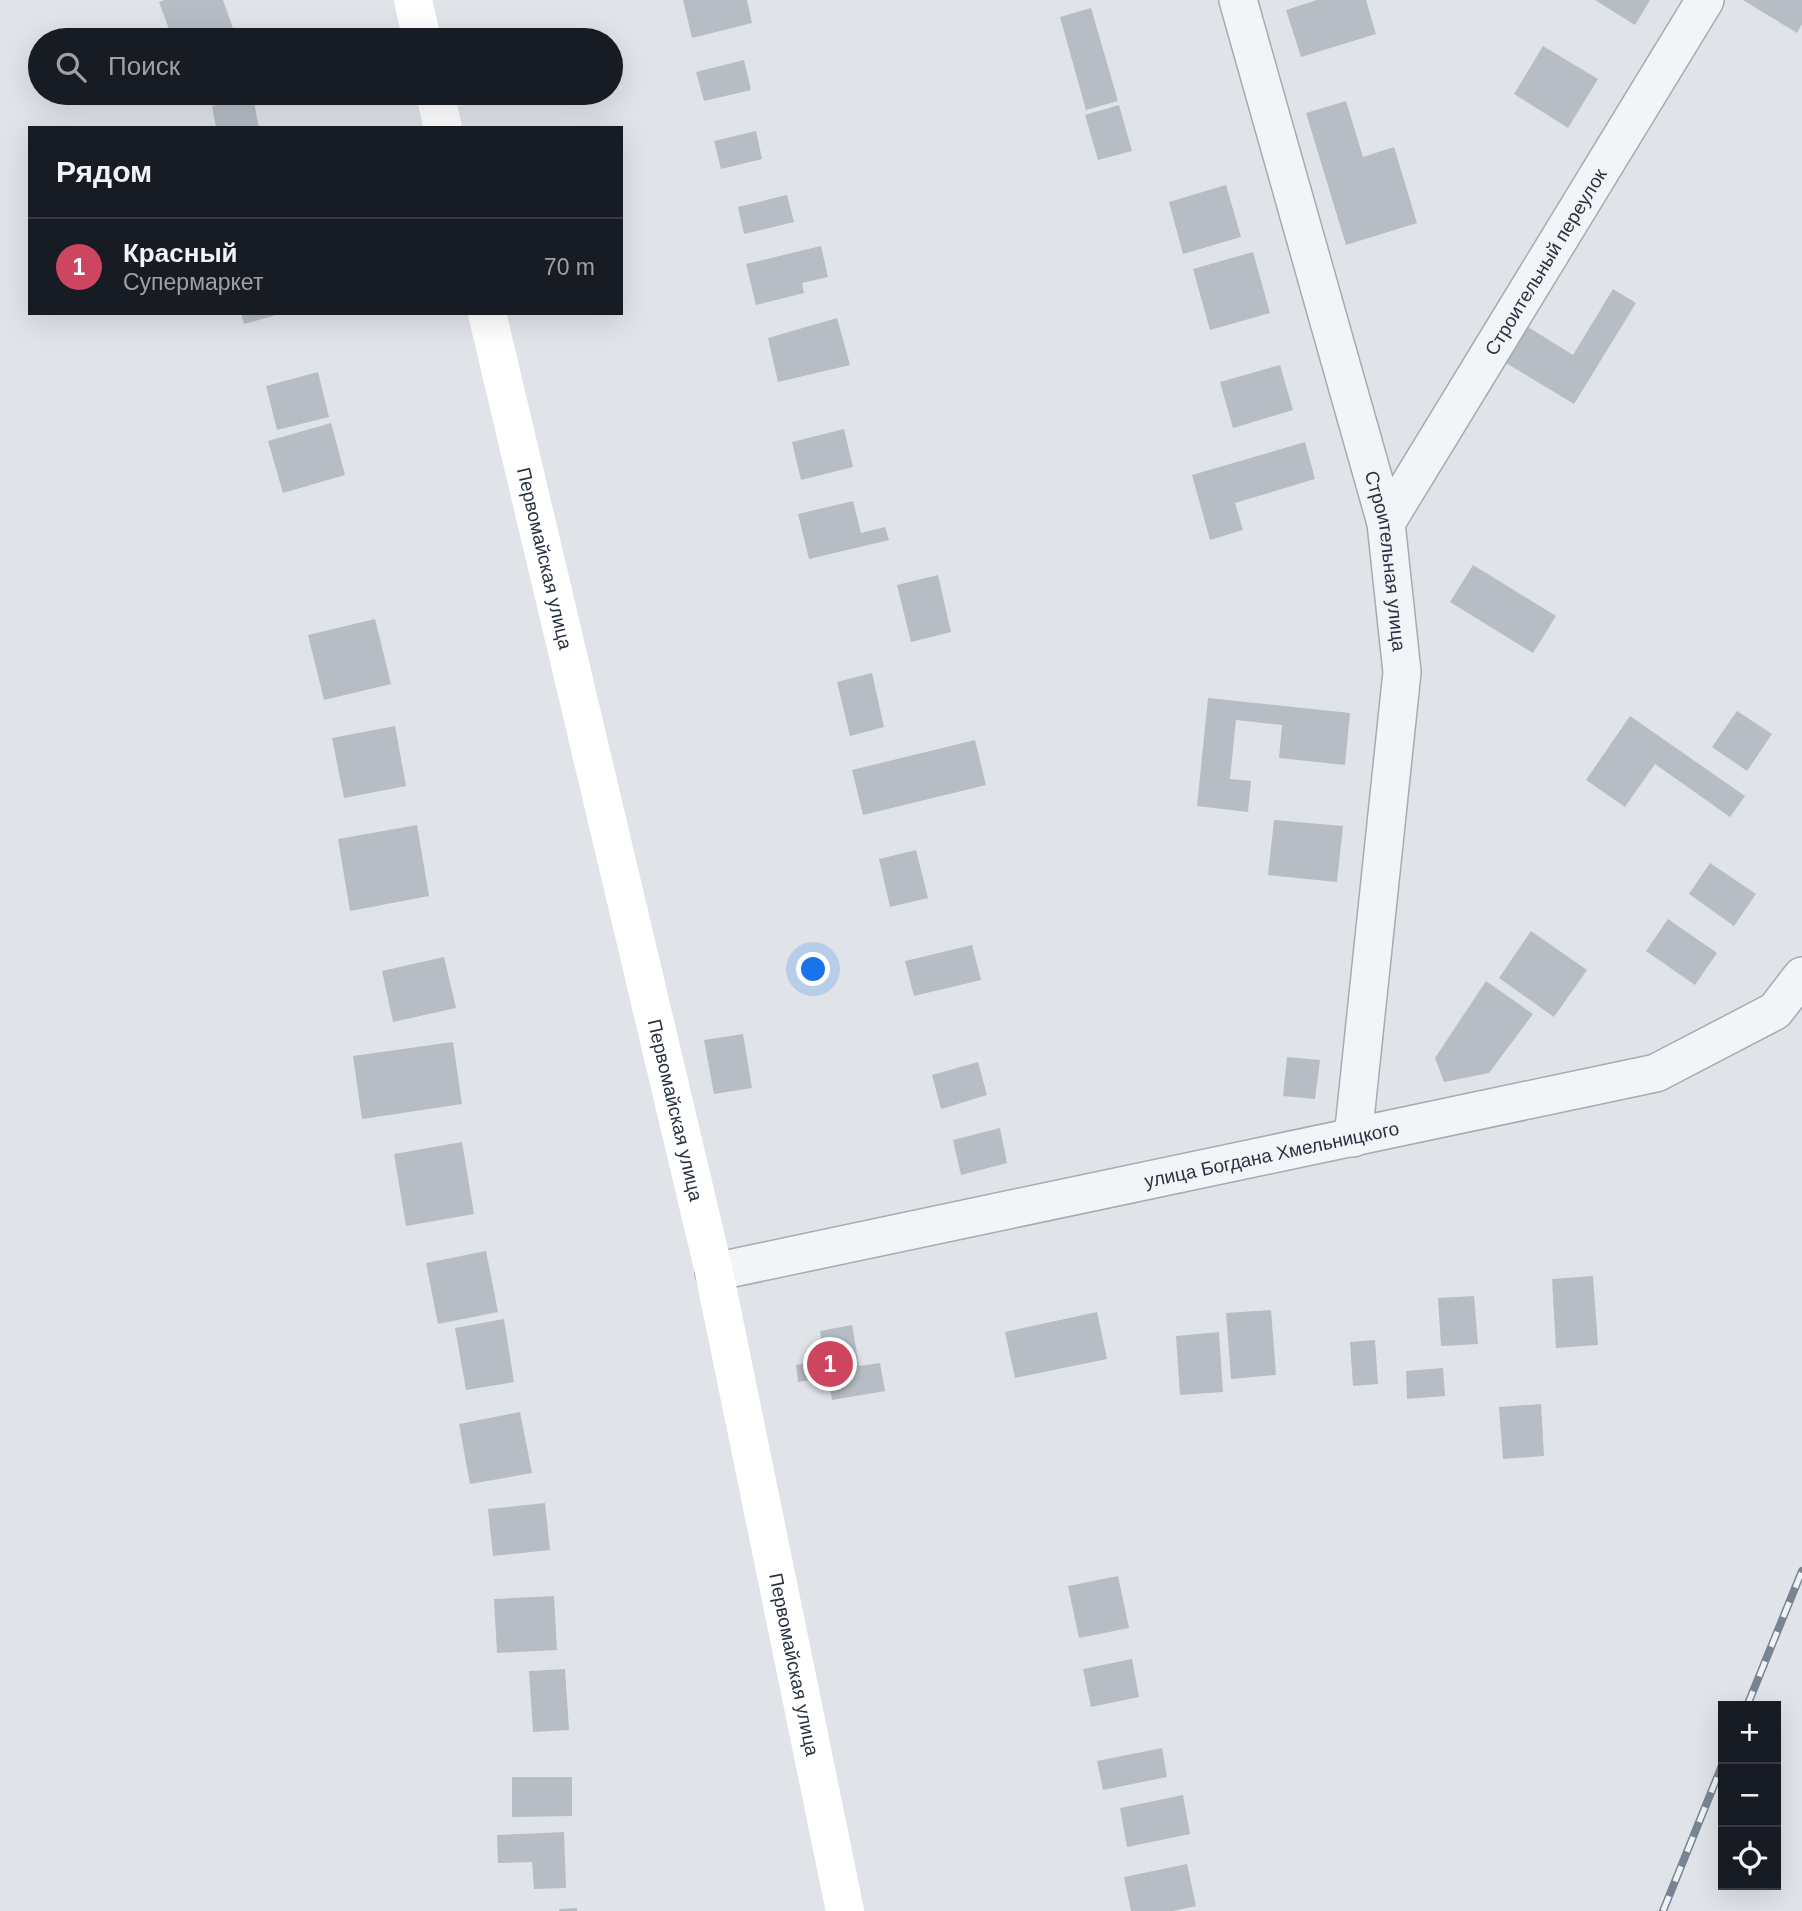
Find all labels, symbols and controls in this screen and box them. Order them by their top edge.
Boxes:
search box [28,28,623,105]
icon: search [52,48,90,86]
text: Поиск [108,51,180,81]
text: Рядом [56,155,152,188]
street label: Строительный переулок [1480,164,1611,359]
text: Красный [123,238,238,268]
text: 1 [73,254,85,280]
text: 70 m [544,254,595,280]
text: Супермаркет [123,269,263,295]
street label: Первомайская улица [513,465,577,652]
street label: Строительная улица [1361,468,1410,653]
your location [796,952,830,986]
street label: Первомайская улица [644,1017,707,1203]
street label: улица Богдана Хмельницкого [1143,1117,1401,1191]
pin: 1 [807,1338,853,1390]
street label: Первомайская улица [765,1571,824,1758]
map controls [1718,1701,1781,1890]
button: + [1718,1701,1781,1764]
button: − [1718,1764,1781,1827]
button: locate [1718,1827,1781,1890]

